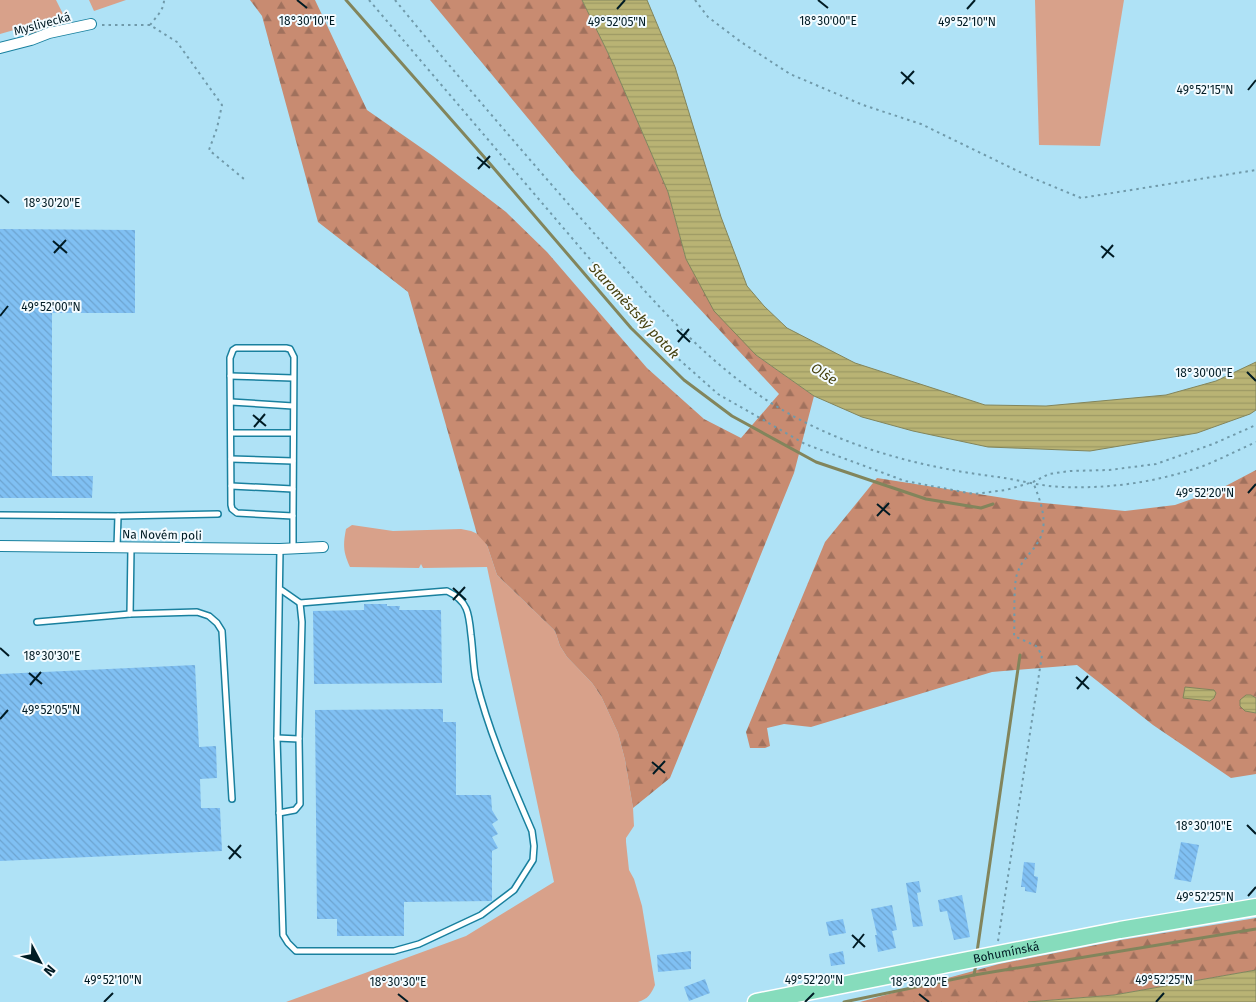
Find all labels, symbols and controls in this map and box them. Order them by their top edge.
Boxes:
street label: Myslivecká [12,10,72,38]
text: 18°30'10"E [279,14,335,28]
text: 18°30'00"E [799,14,857,28]
text: 49°52'05"N [588,15,646,29]
text: 49°52'10"N [938,15,996,29]
text: 49°52'15"N [1177,83,1234,97]
text: 18°30'20"E [23,196,81,210]
water label: Staroměstský potok [585,259,683,363]
text: 49°52'00"N [21,300,81,314]
water label: Olše [808,359,840,389]
text: 18°30'00"E [1175,366,1233,380]
text: 49°52'20"N [1176,486,1234,500]
street label: Na Novém poli [122,527,202,543]
text: 18°30'30"E [23,649,81,663]
text: 49°52'05"N [22,703,80,717]
text: 18°30'10"E [1176,819,1232,833]
text: 49°52'25"N [1176,890,1234,904]
north arrow [15,937,65,987]
street label: Bohumínská [972,939,1040,966]
text: N [40,961,59,979]
text: 49°52'10"N [84,973,142,987]
text: 49°52'20"N [785,973,843,987]
text: 49°52'25"N [1135,973,1193,987]
text: 18°30'30"E [369,975,427,989]
text: 18°30'20"E [890,975,948,989]

